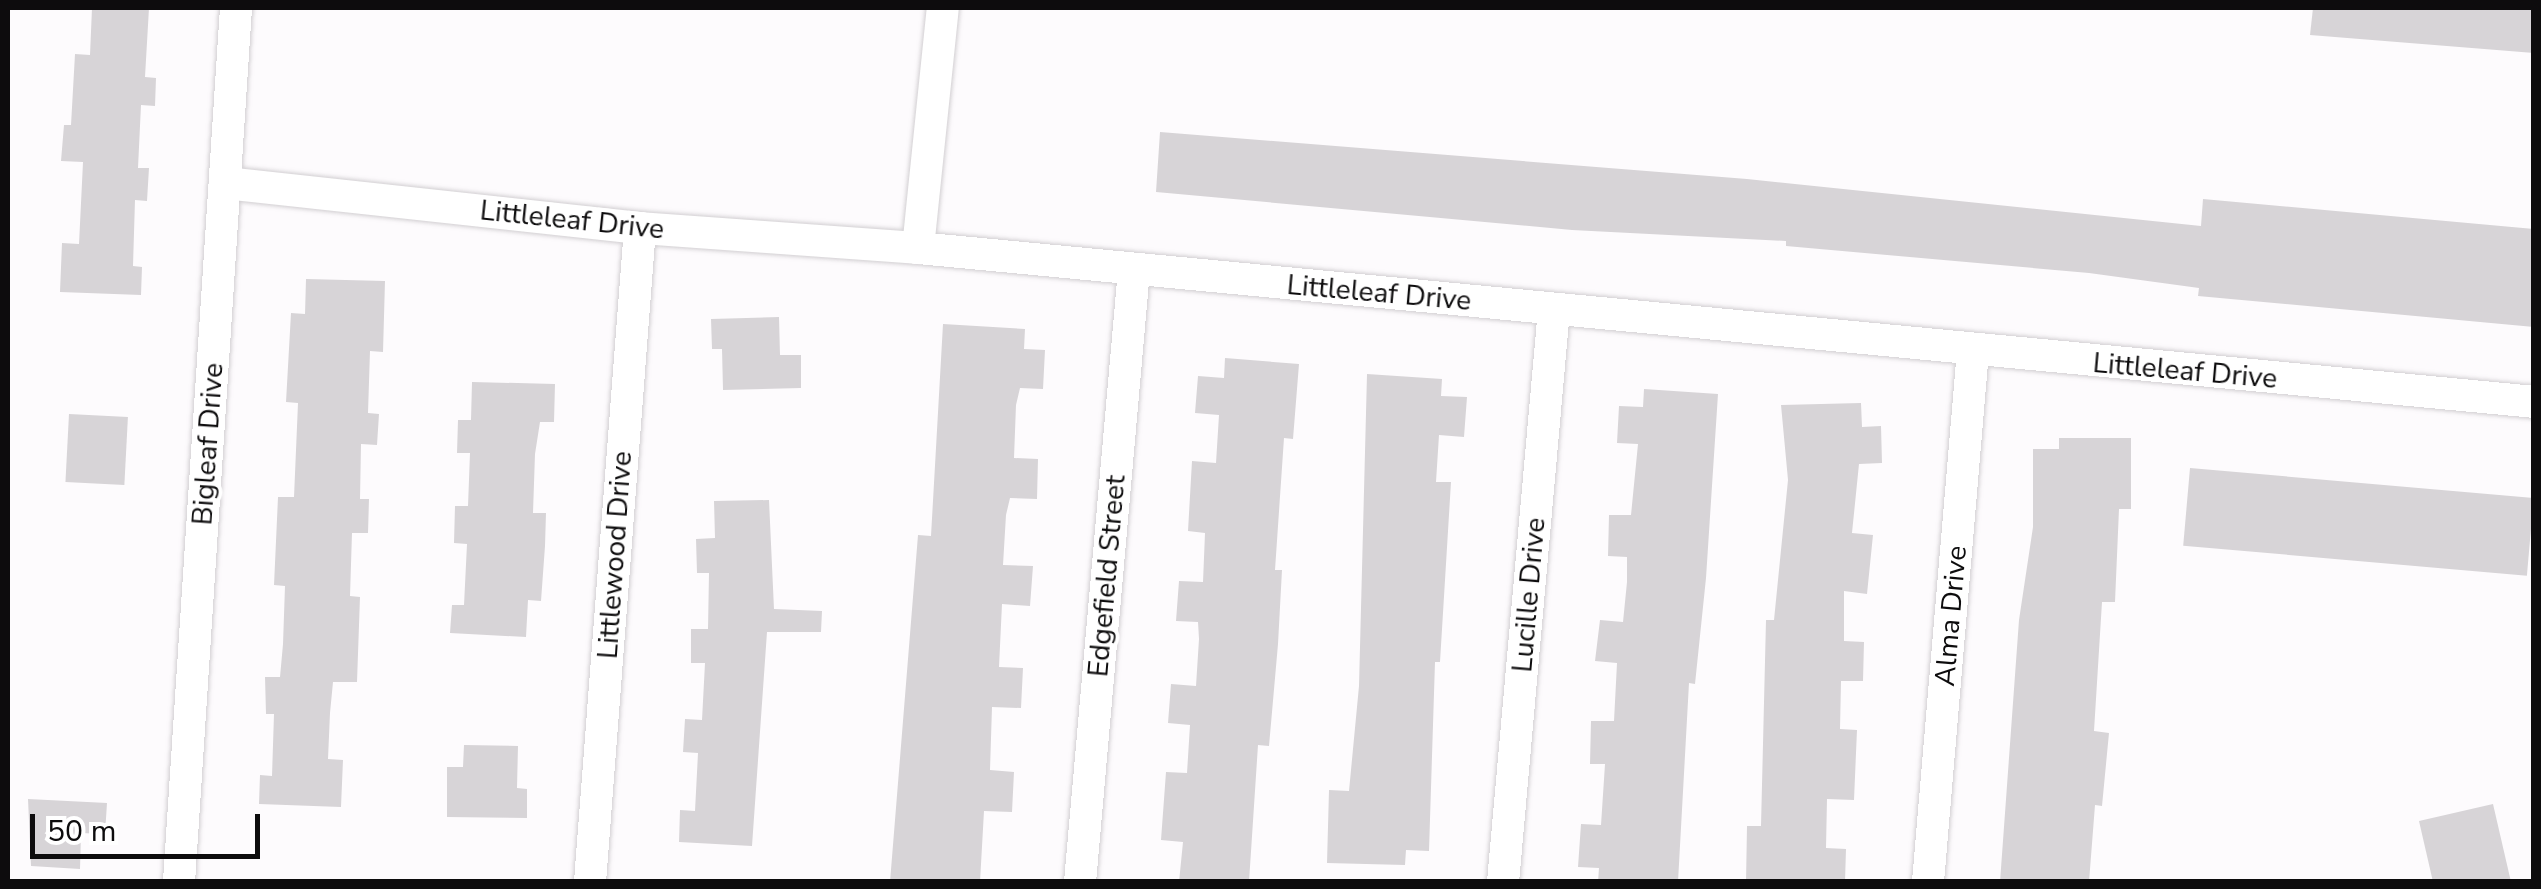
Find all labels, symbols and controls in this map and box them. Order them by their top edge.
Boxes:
street label: Littleleaf Drive [478,194,666,246]
street label: Littleleaf Drive [1285,268,1473,318]
street label: Littleleaf Drive [2091,346,2279,396]
street label: Bigleaf Drive [186,362,230,526]
street label: Littlewood Drive [591,450,639,660]
street label: Edgefield Street [1081,474,1133,678]
street label: Lucille Drive [1506,516,1552,674]
street label: Alma Drive [1928,544,1974,688]
scale bar [35,794,265,856]
text: 50 m [47,811,116,852]

